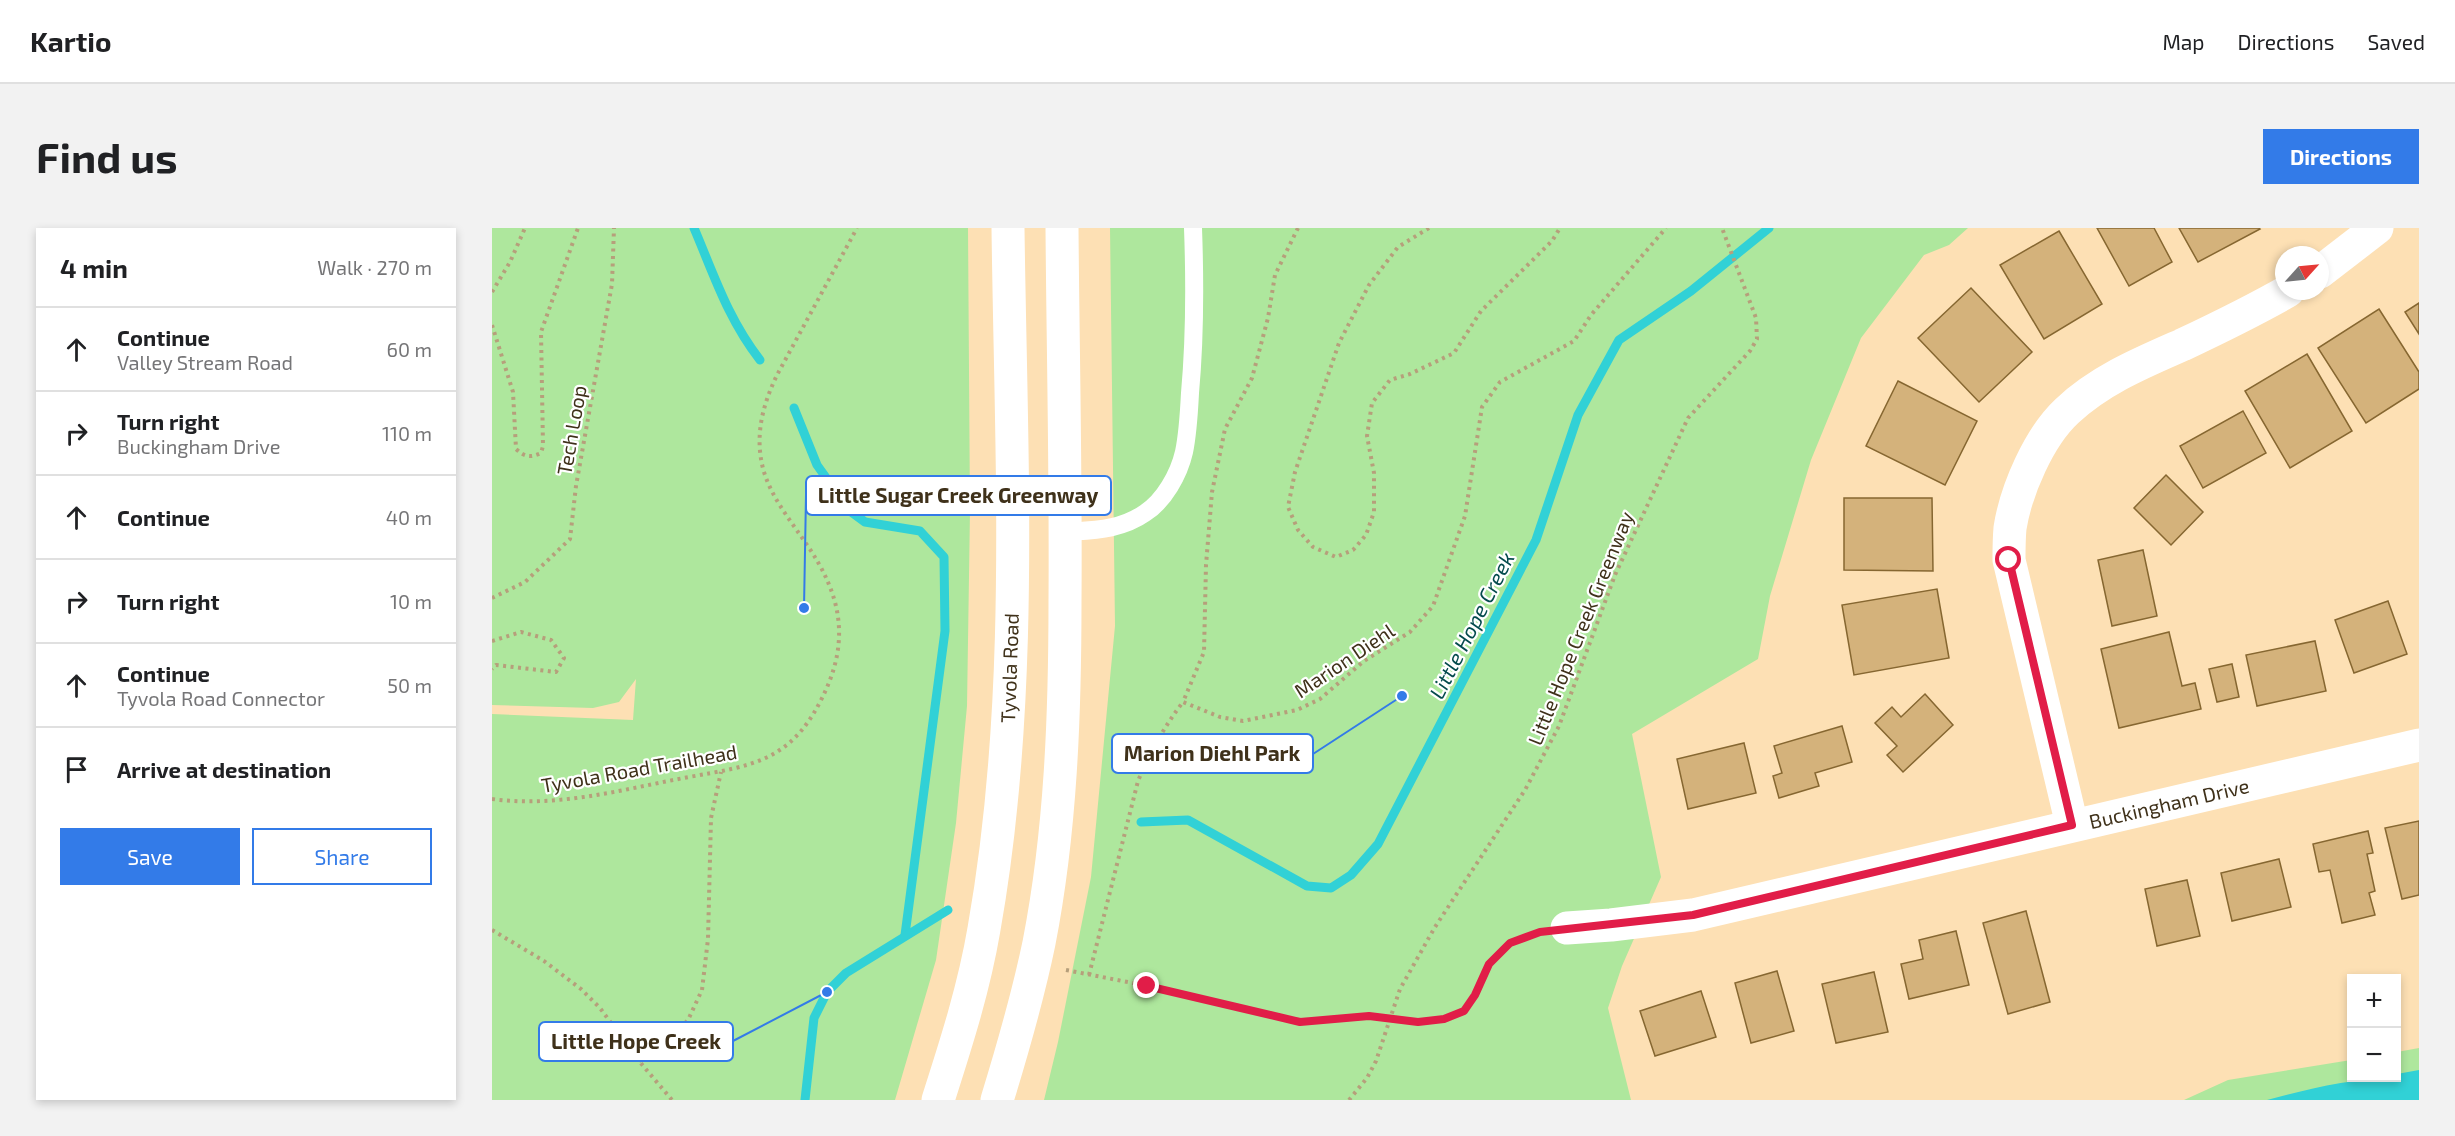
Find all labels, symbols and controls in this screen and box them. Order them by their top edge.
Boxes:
text: Kartio [30,24,111,58]
text: Map [2162,29,2205,54]
text: Directions [2238,29,2334,54]
text: Saved [2367,29,2425,54]
button: Directions [2263,129,2419,184]
text: Find us [36,131,178,181]
north arrow [2275,246,2329,300]
text: 4 min [60,252,128,283]
text: Walk · 270 m [317,255,432,279]
text: Continue [117,324,210,350]
icon: ahead [60,333,93,366]
text: 60 m [387,337,432,361]
text: Valley Stream Road [117,350,293,374]
street label: Tech Loop [551,383,591,477]
text: Turn right [117,408,219,434]
icon: right [60,417,93,450]
text: 110 m [382,421,432,445]
text: Buckingham Drive [117,434,281,458]
callout: Little Sugar Creek Greenway [806,476,1111,515]
text: Little Sugar Creek Greenway [818,482,1098,508]
icon: ahead [60,501,93,534]
text: Continue [117,504,210,530]
text: 40 m [386,505,432,529]
street label: Little Hope Creek Greenway [1522,507,1638,748]
route start [1995,546,2021,572]
water label: Little Hope Creek [1423,547,1519,702]
icon: right [60,585,93,618]
text: Turn right [117,588,219,614]
text: 10 m [390,589,432,613]
street label: Tyvola Road [995,613,1023,723]
street label: Marion Diehl [1289,618,1399,702]
text: Continue [117,660,210,686]
icon: ahead [60,669,93,702]
text: 50 m [387,673,432,697]
text: Tyvola Road Connector [117,686,325,710]
callout: Marion Diehl Park [1112,734,1313,773]
street label: Tyvola Road Trailhead [539,739,739,797]
text: Marion Diehl Park [1124,740,1301,765]
icon: arrive [60,753,93,786]
text: Arrive at destination [117,756,331,782]
street label: Buckingham Drive [2087,773,2251,833]
button: Save [60,828,240,885]
button: Share [252,828,432,885]
route end [1133,972,1159,998]
map controls [2347,974,2401,1082]
button: + [2347,974,2401,1028]
callout: Little Hope Creek [539,1022,733,1061]
text: Little Hope Creek [551,1028,721,1053]
button: − [2347,1028,2401,1082]

